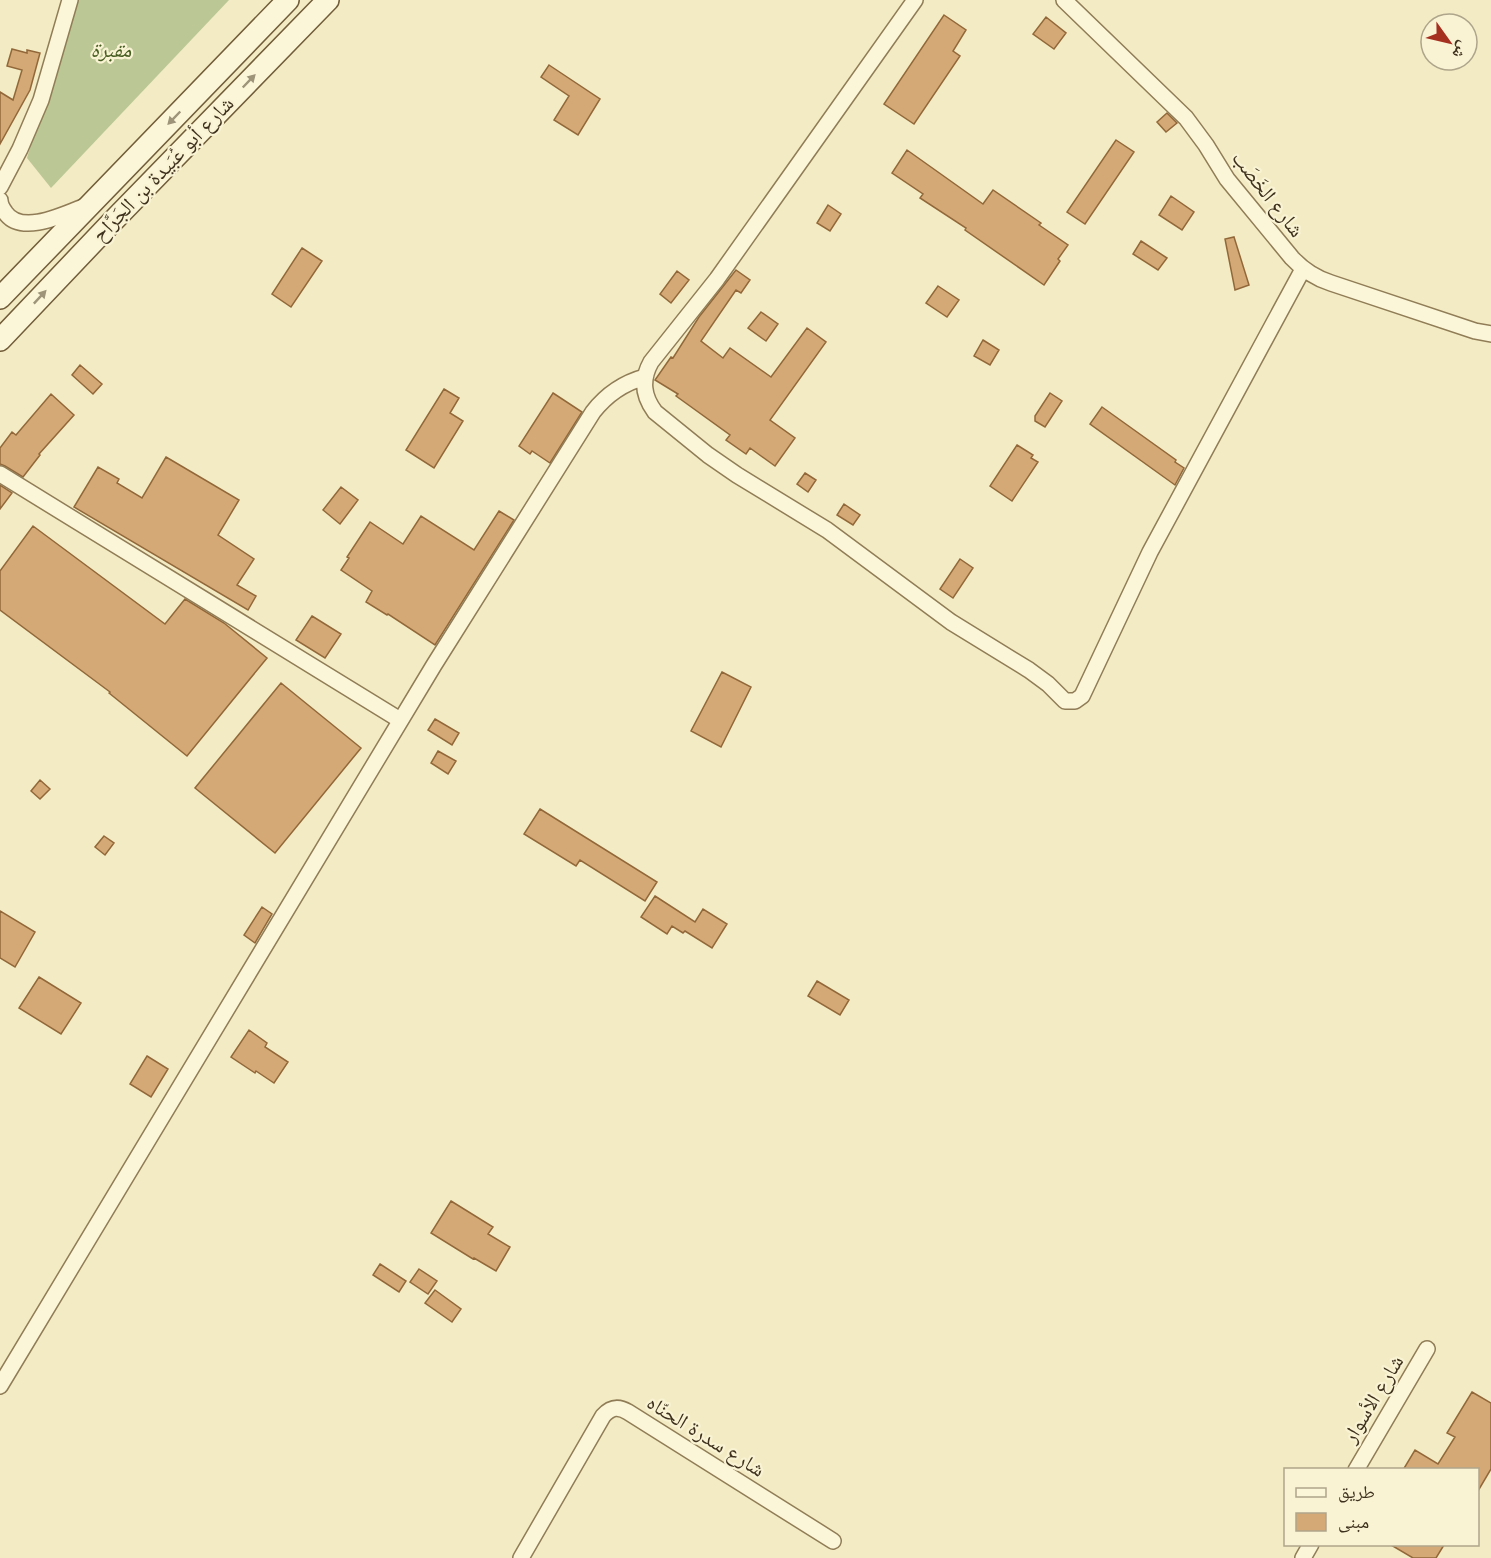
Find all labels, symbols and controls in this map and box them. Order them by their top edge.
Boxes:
north arrow [1419,12,1479,72]
park label: مقبرة [91,38,132,62]
text: ش [1448,38,1473,62]
one-way arrow [241,75,255,89]
street label: شارع أبو عُبَيدة بن الجَرَّاح [87,91,239,247]
one-way arrow [168,110,182,124]
street label: شارع الخَصَب [1226,146,1309,242]
one-way arrow [33,290,47,305]
street label: شارع الأسوار [1337,1351,1409,1448]
street label: شارع سدرة الحنّاه [642,1390,769,1483]
legend [1284,1468,1479,1546]
text: طريق [1338,1482,1375,1503]
text: مبنى [1338,1512,1369,1533]

